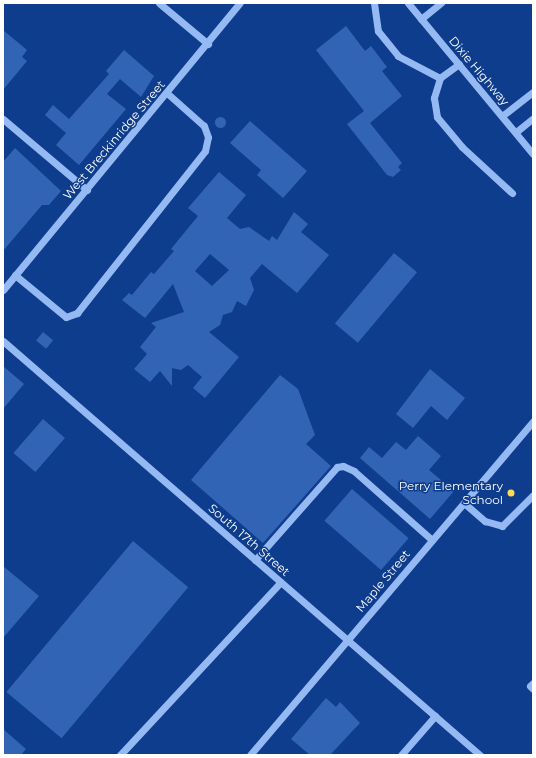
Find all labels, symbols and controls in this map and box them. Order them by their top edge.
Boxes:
street label: Dixie Highway [446,33,512,109]
street label: West Breckinridge Street [60,78,168,202]
place label: Perry Elementary School [399,479,503,507]
marker: Perry Elementary School [506,488,516,498]
street label: South 17th Street [206,501,292,579]
street label: Maple Street [353,547,413,615]

